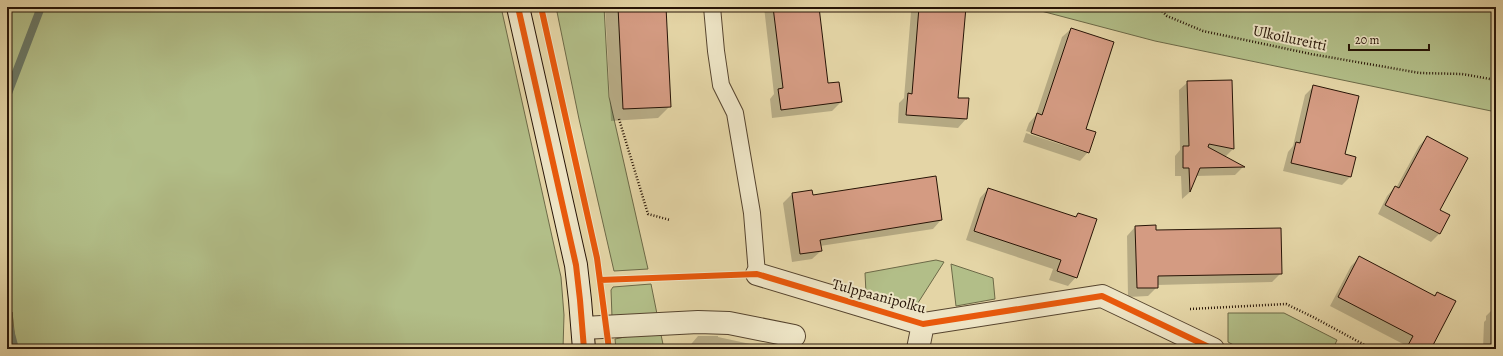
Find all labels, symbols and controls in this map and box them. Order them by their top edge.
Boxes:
street label: Ulkoilureitti [1251,20,1329,56]
scale bar [1349,26,1429,52]
text: 20 m [1355,32,1379,48]
street label: Tulppaanipolku [830,274,929,318]

